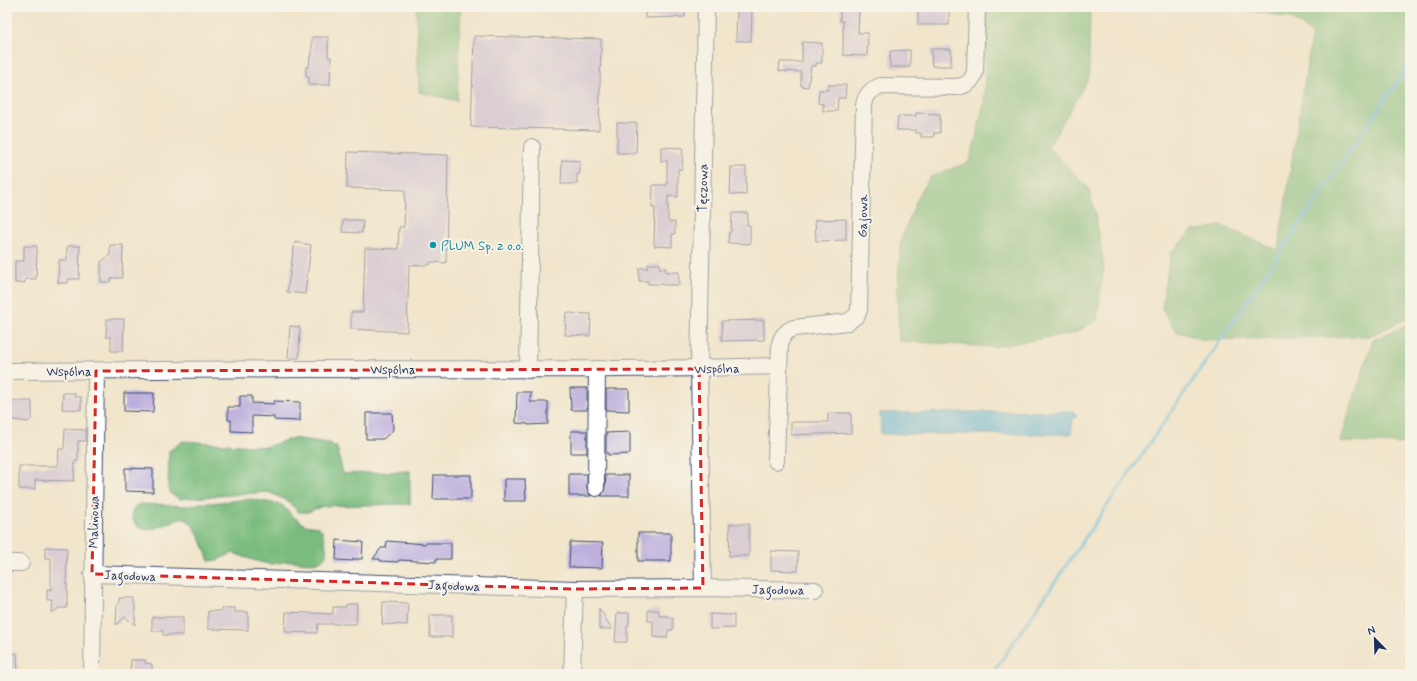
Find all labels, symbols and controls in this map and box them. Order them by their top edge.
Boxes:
street label: Tęczowa [695,164,712,212]
street label: Gajowa [855,194,872,238]
place label: PLUM Sp. z o.o. [441,238,524,255]
marker: PLUM Sp. z o.o. [428,240,438,250]
street label: Wspólna [694,361,740,378]
street label: Wspólna [370,362,416,379]
street label: Wspólna [46,364,92,381]
street label: Malinowa [86,496,103,548]
street label: Jagodowa [103,567,157,588]
street label: Jagodowa [427,577,481,598]
street label: Jagodowa [751,582,805,601]
north arrow [1355,619,1395,659]
text: N [1365,623,1378,639]

